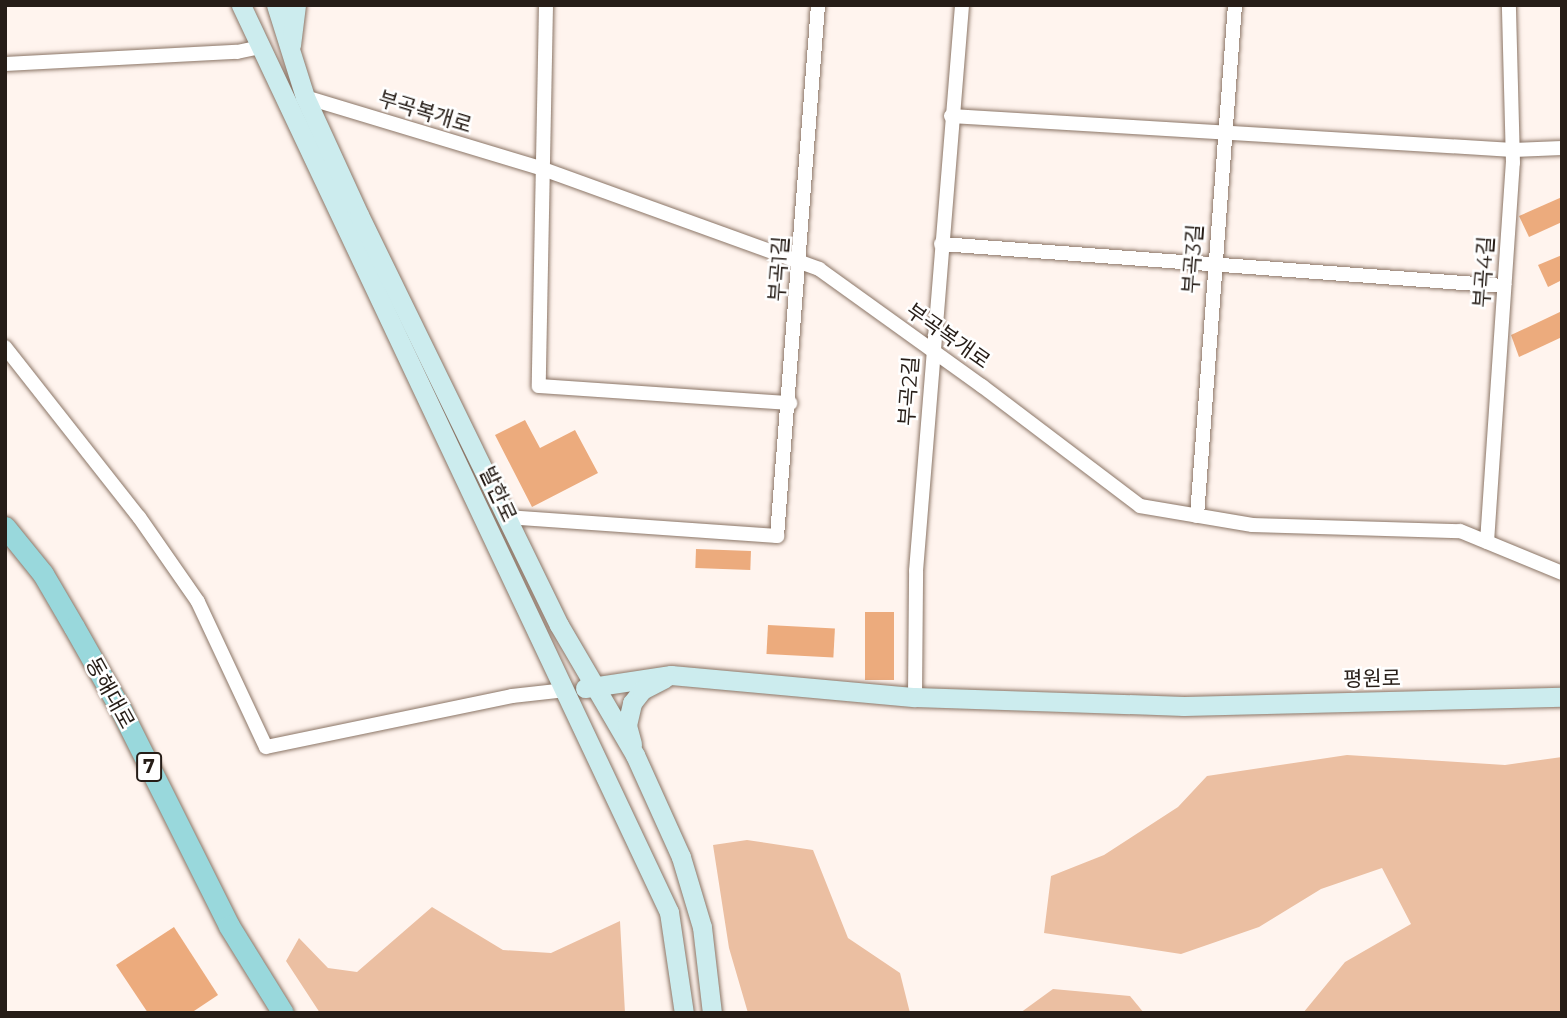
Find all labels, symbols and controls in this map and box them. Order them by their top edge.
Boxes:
street label: 부곡복개로 [375,86,475,138]
street label: 부곡3길 [1178,223,1208,295]
street label: 부곡1길 [764,235,794,303]
street label: 부곡4길 [1469,235,1499,309]
street label: 부곡복개로 [901,298,995,374]
street label: 부곡2길 [894,355,924,427]
street label: 발한로 [474,462,522,526]
street label: 동해대로 [80,653,140,733]
street label: 평원로 [1343,666,1401,692]
road number: 7 [135,752,163,782]

